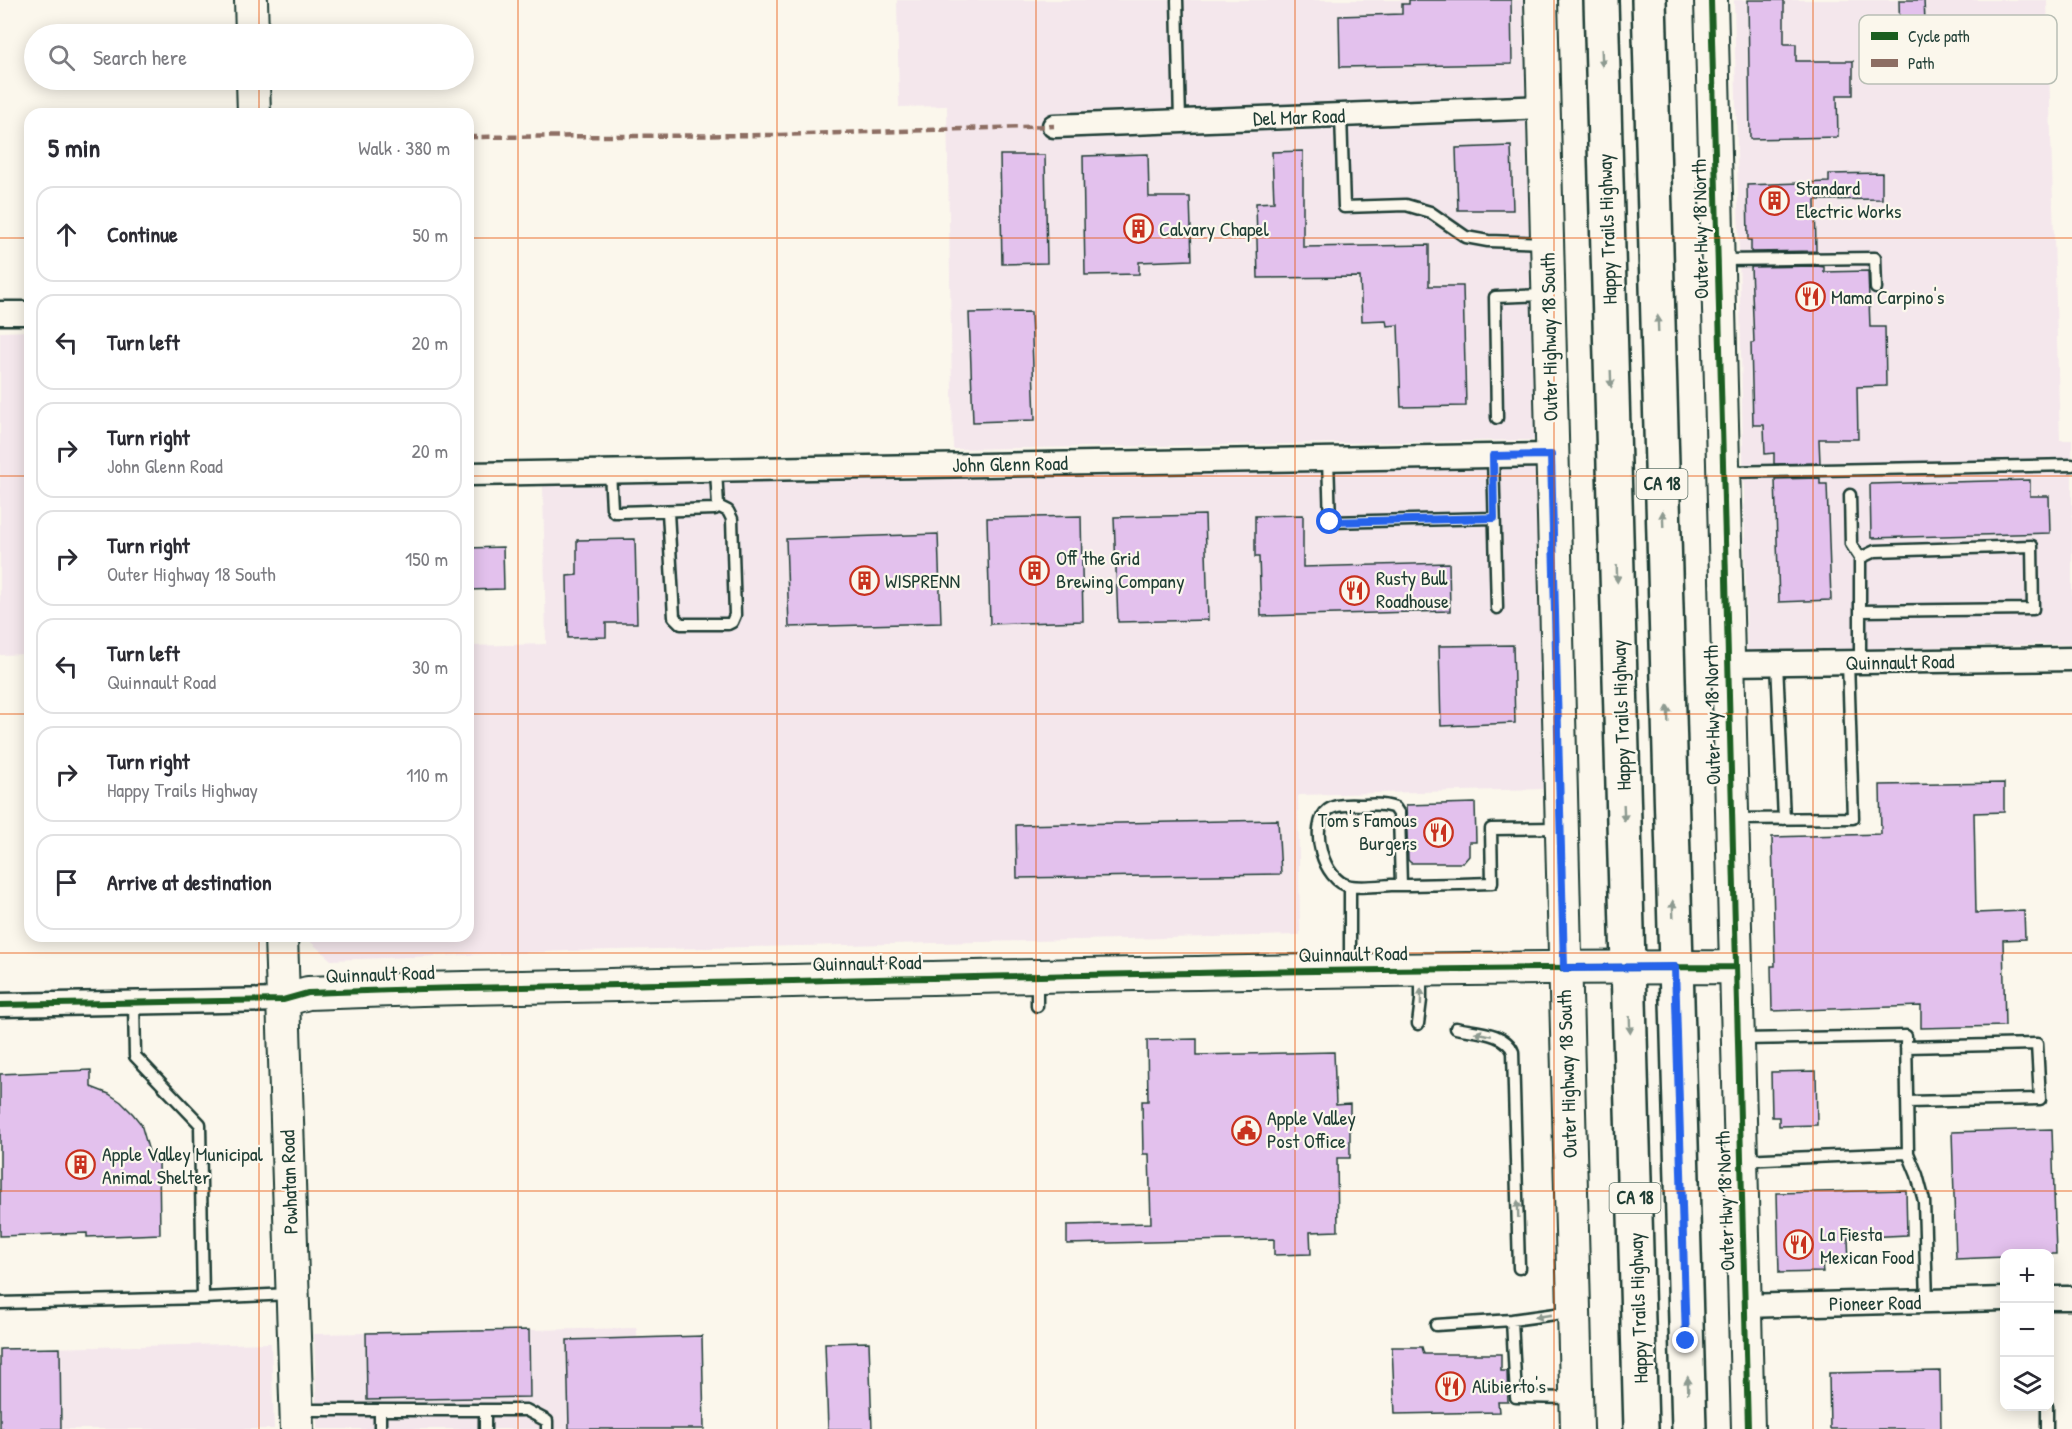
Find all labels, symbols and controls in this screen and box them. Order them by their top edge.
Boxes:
legend [1859,15,2057,84]
search box [24,24,474,90]
text: Cycle path [1908,25,1970,47]
icon: search [45,41,78,74]
text: Search here [93,42,187,72]
one-way arrow [1598,49,1607,68]
text: Path [1908,52,1934,74]
street label: Del Mar Road [1252,101,1346,132]
text: 5 min [48,130,100,165]
text: Walk · 380 m [358,134,450,161]
street label: Happy Trails Highway [1590,153,1623,305]
street label: Outer Hwy 18 North [1685,159,1714,299]
place label: Standard Electric Works [1796,174,1902,224]
building icon: Standard Electric Works [1759,184,1791,216]
building icon: Calvary Chapel [1122,213,1154,245]
place label: Calvary Chapel [1159,215,1269,242]
icon: ahead [50,218,83,251]
text: Continue [107,219,178,249]
text: 50 m [412,221,448,248]
street label: Outer Highway 18 South [1534,252,1563,422]
restaurant icon: Mama Carpino's [1794,281,1826,313]
place label: Mama Carpino's [1831,283,1945,310]
one-way arrow [1653,314,1663,333]
icon: left [50,326,83,359]
text: Turn left [107,327,180,357]
text: 20 m [411,329,448,356]
one-way arrow [1607,370,1616,389]
text: Turn right [107,422,190,452]
icon: right [50,434,83,467]
text: 20 m [411,437,448,464]
street label: John Glenn Road [952,449,1068,478]
text: John Glenn Road [107,452,223,479]
road number: CA 18 [1636,469,1688,499]
route start [1316,508,1342,534]
one-way arrow [1658,509,1668,528]
text: Turn right [107,530,190,560]
icon: right [50,542,83,575]
place label: Off the Grid Brewing Company [1056,544,1185,594]
text: 150 m [405,545,448,572]
building icon: Off the Grid Brewing Company [1019,554,1051,586]
text: Outer Highway 18 South [107,560,276,587]
place label: Rusty Bull Roadhouse [1376,564,1449,614]
building icon: WISPRENN [848,565,880,597]
one-way arrow [1612,565,1621,584]
place label: WISPRENN [885,567,960,594]
restaurant icon: Rusty Bull Roadhouse [1339,574,1371,606]
text: Turn left [107,638,180,668]
street label: Happy Trails Highway [1604,639,1637,791]
street label: Outer Hwy 18 North [1697,645,1726,785]
street label: Quinnault Road [1845,647,1955,676]
icon: left [50,650,83,683]
text: 30 m [412,653,448,680]
text: Quinnault Road [107,668,216,695]
one-way arrow [1663,704,1673,723]
text: Turn right [107,746,190,776]
icon: right [50,758,83,791]
text: 110 m [406,761,448,788]
text: Happy Trails Highway [107,776,258,803]
one-way arrow [1619,804,1629,823]
place label: Tom's Famous Burgers [1318,806,1417,856]
restaurant icon: Tom's Famous Burgers [1422,816,1454,848]
icon: arrive [50,866,83,899]
text: Arrive at destination [107,867,272,897]
one-way arrow [1669,899,1678,918]
street label: Quinnault Road [1298,939,1408,968]
street label: Quinnault Road [812,948,922,977]
street label: Quinnault Road [325,958,435,989]
one-way arrow [1416,987,1425,1006]
street label: Outer Highway 18 South [1550,989,1583,1159]
one-way arrow [1626,1015,1635,1034]
one-way arrow [1474,1029,1493,1038]
place label: Apple Valley Post Office [1267,1104,1356,1154]
public building icon: Apple Valley Post Office [1230,1114,1262,1146]
street label: Powhatan Road [273,1129,304,1235]
street label: Outer Hwy 18 North [1709,1131,1740,1272]
place label: Apple Valley Municipal Animal Shelter [102,1140,264,1190]
building icon: Apple Valley Municipal Animal Shelter [65,1149,97,1181]
road number: CA 18 [1610,1183,1660,1213]
one-way arrow [1513,1200,1522,1219]
place label: La Fiesta Mexican Food [1820,1220,1914,1270]
restaurant icon: La Fiesta Mexican Food [1783,1229,1815,1261]
street label: Happy Trails Highway [1621,1232,1654,1384]
map controls [2000,1249,2054,1411]
button: + [2000,1249,2054,1303]
street label: Pioneer Road [1829,1288,1922,1317]
button: − [2000,1303,2054,1357]
one-way arrow [1533,1311,1552,1320]
route end [1672,1327,1698,1353]
button: layers [2000,1357,2054,1411]
restaurant icon: Alibierto's [1435,1370,1467,1402]
place label: Alibierto's [1472,1372,1546,1399]
one-way arrow [1683,1375,1692,1394]

